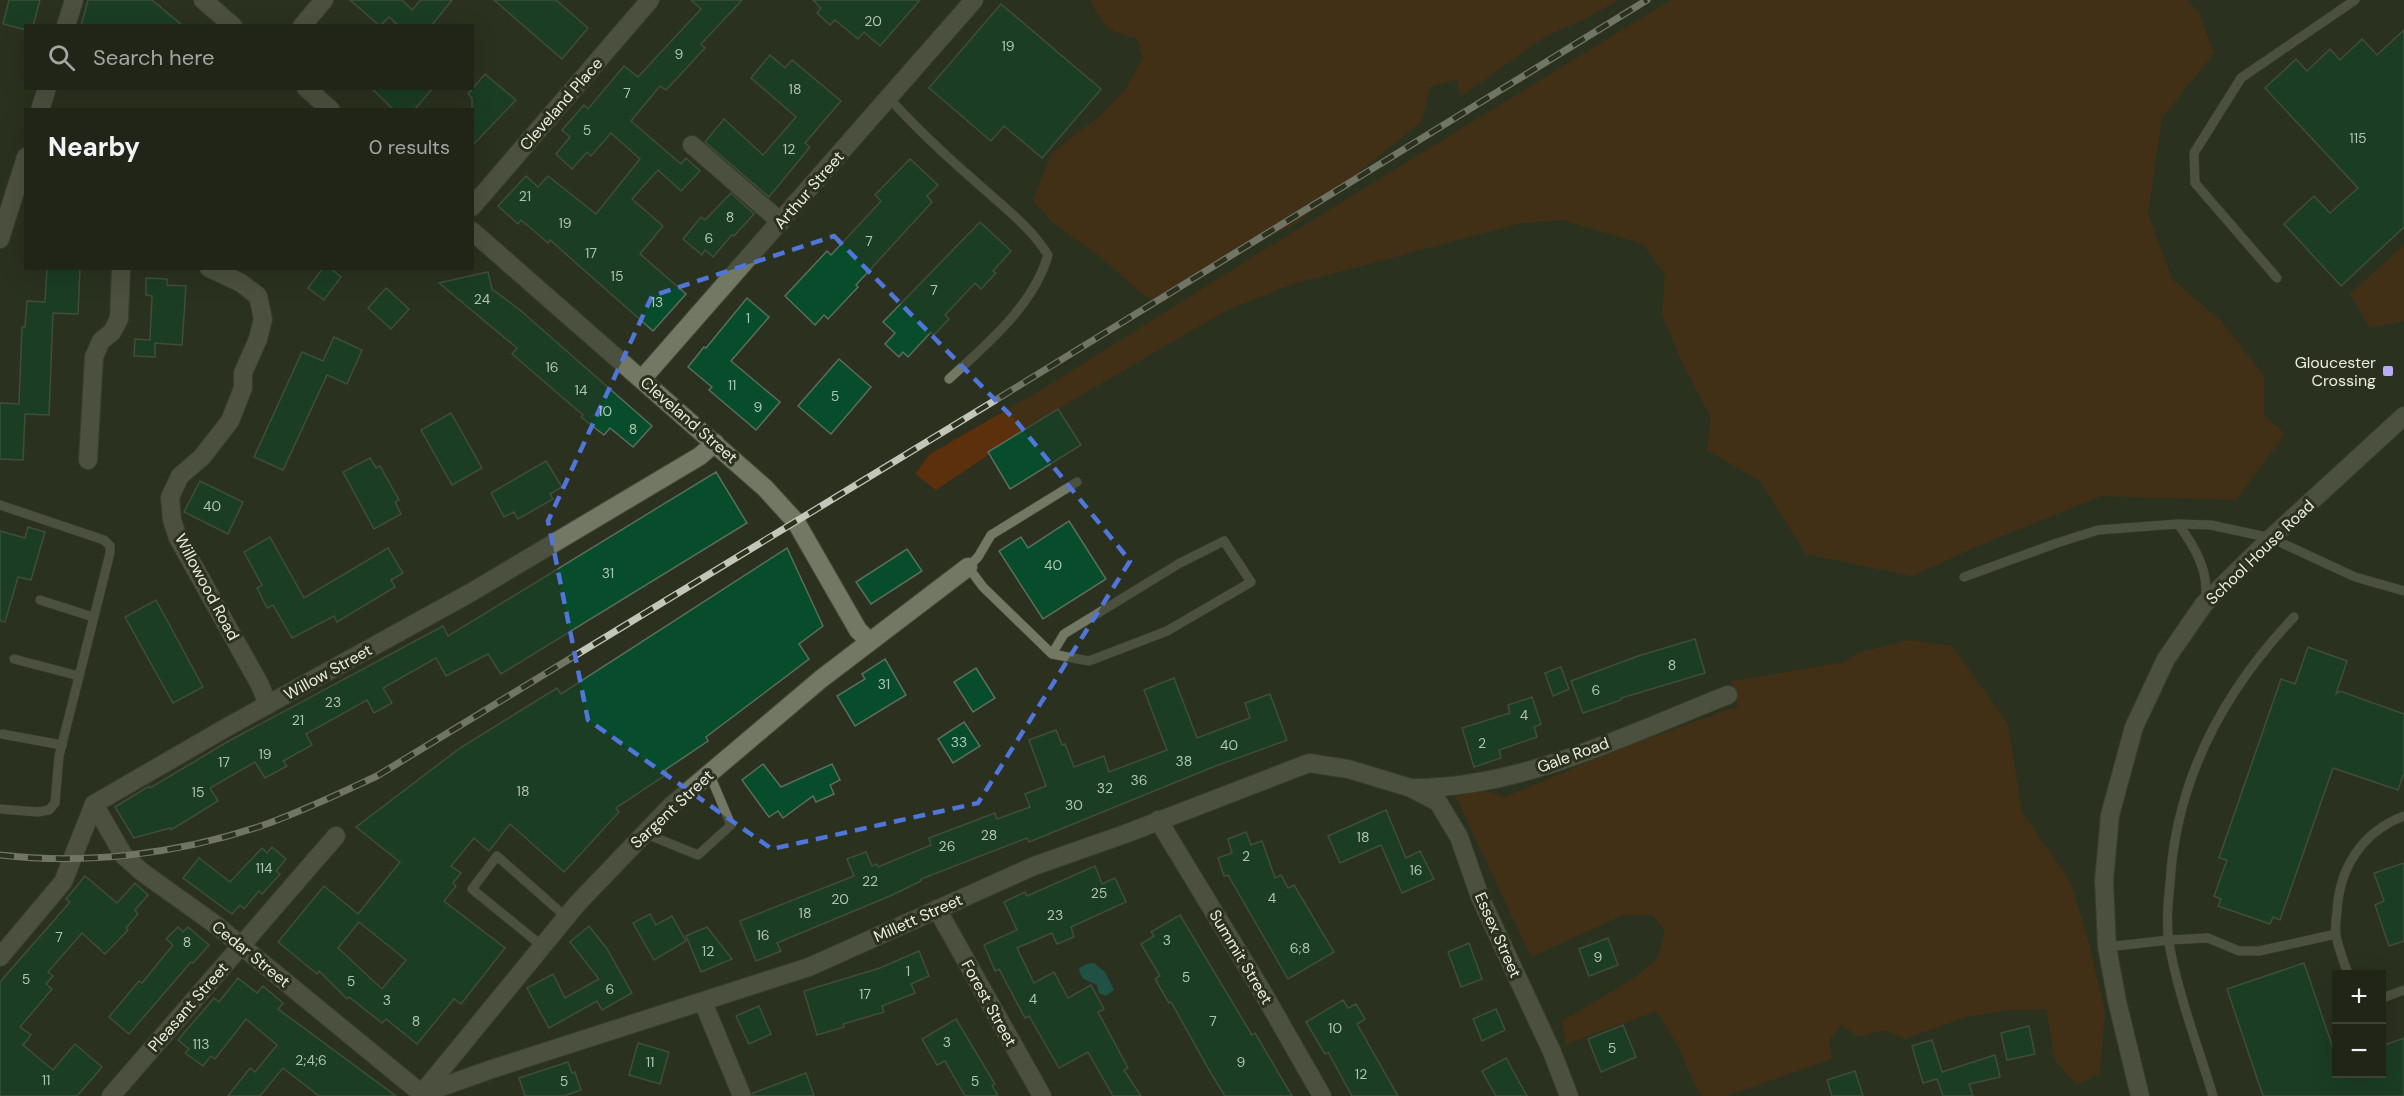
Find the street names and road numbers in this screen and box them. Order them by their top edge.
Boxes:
street label: Cleveland Place [515,53,607,155]
street label: Arthur Street [769,147,849,233]
street label: Cleveland Street [636,372,742,468]
street label: School House Road [2201,495,2319,609]
street label: Willowood Road [170,530,244,644]
street label: Willow Street [280,639,376,705]
street label: Gale Road [1534,732,1612,778]
street label: Sargent Street [626,765,718,853]
street label: Millett Street [870,889,966,947]
street label: Essex Street [1470,889,1526,981]
street label: Summit Street [1205,906,1277,1008]
street label: Cedar Street [208,916,294,992]
street label: Forest Street [957,956,1021,1050]
street label: Pleasant Street [143,958,233,1056]

